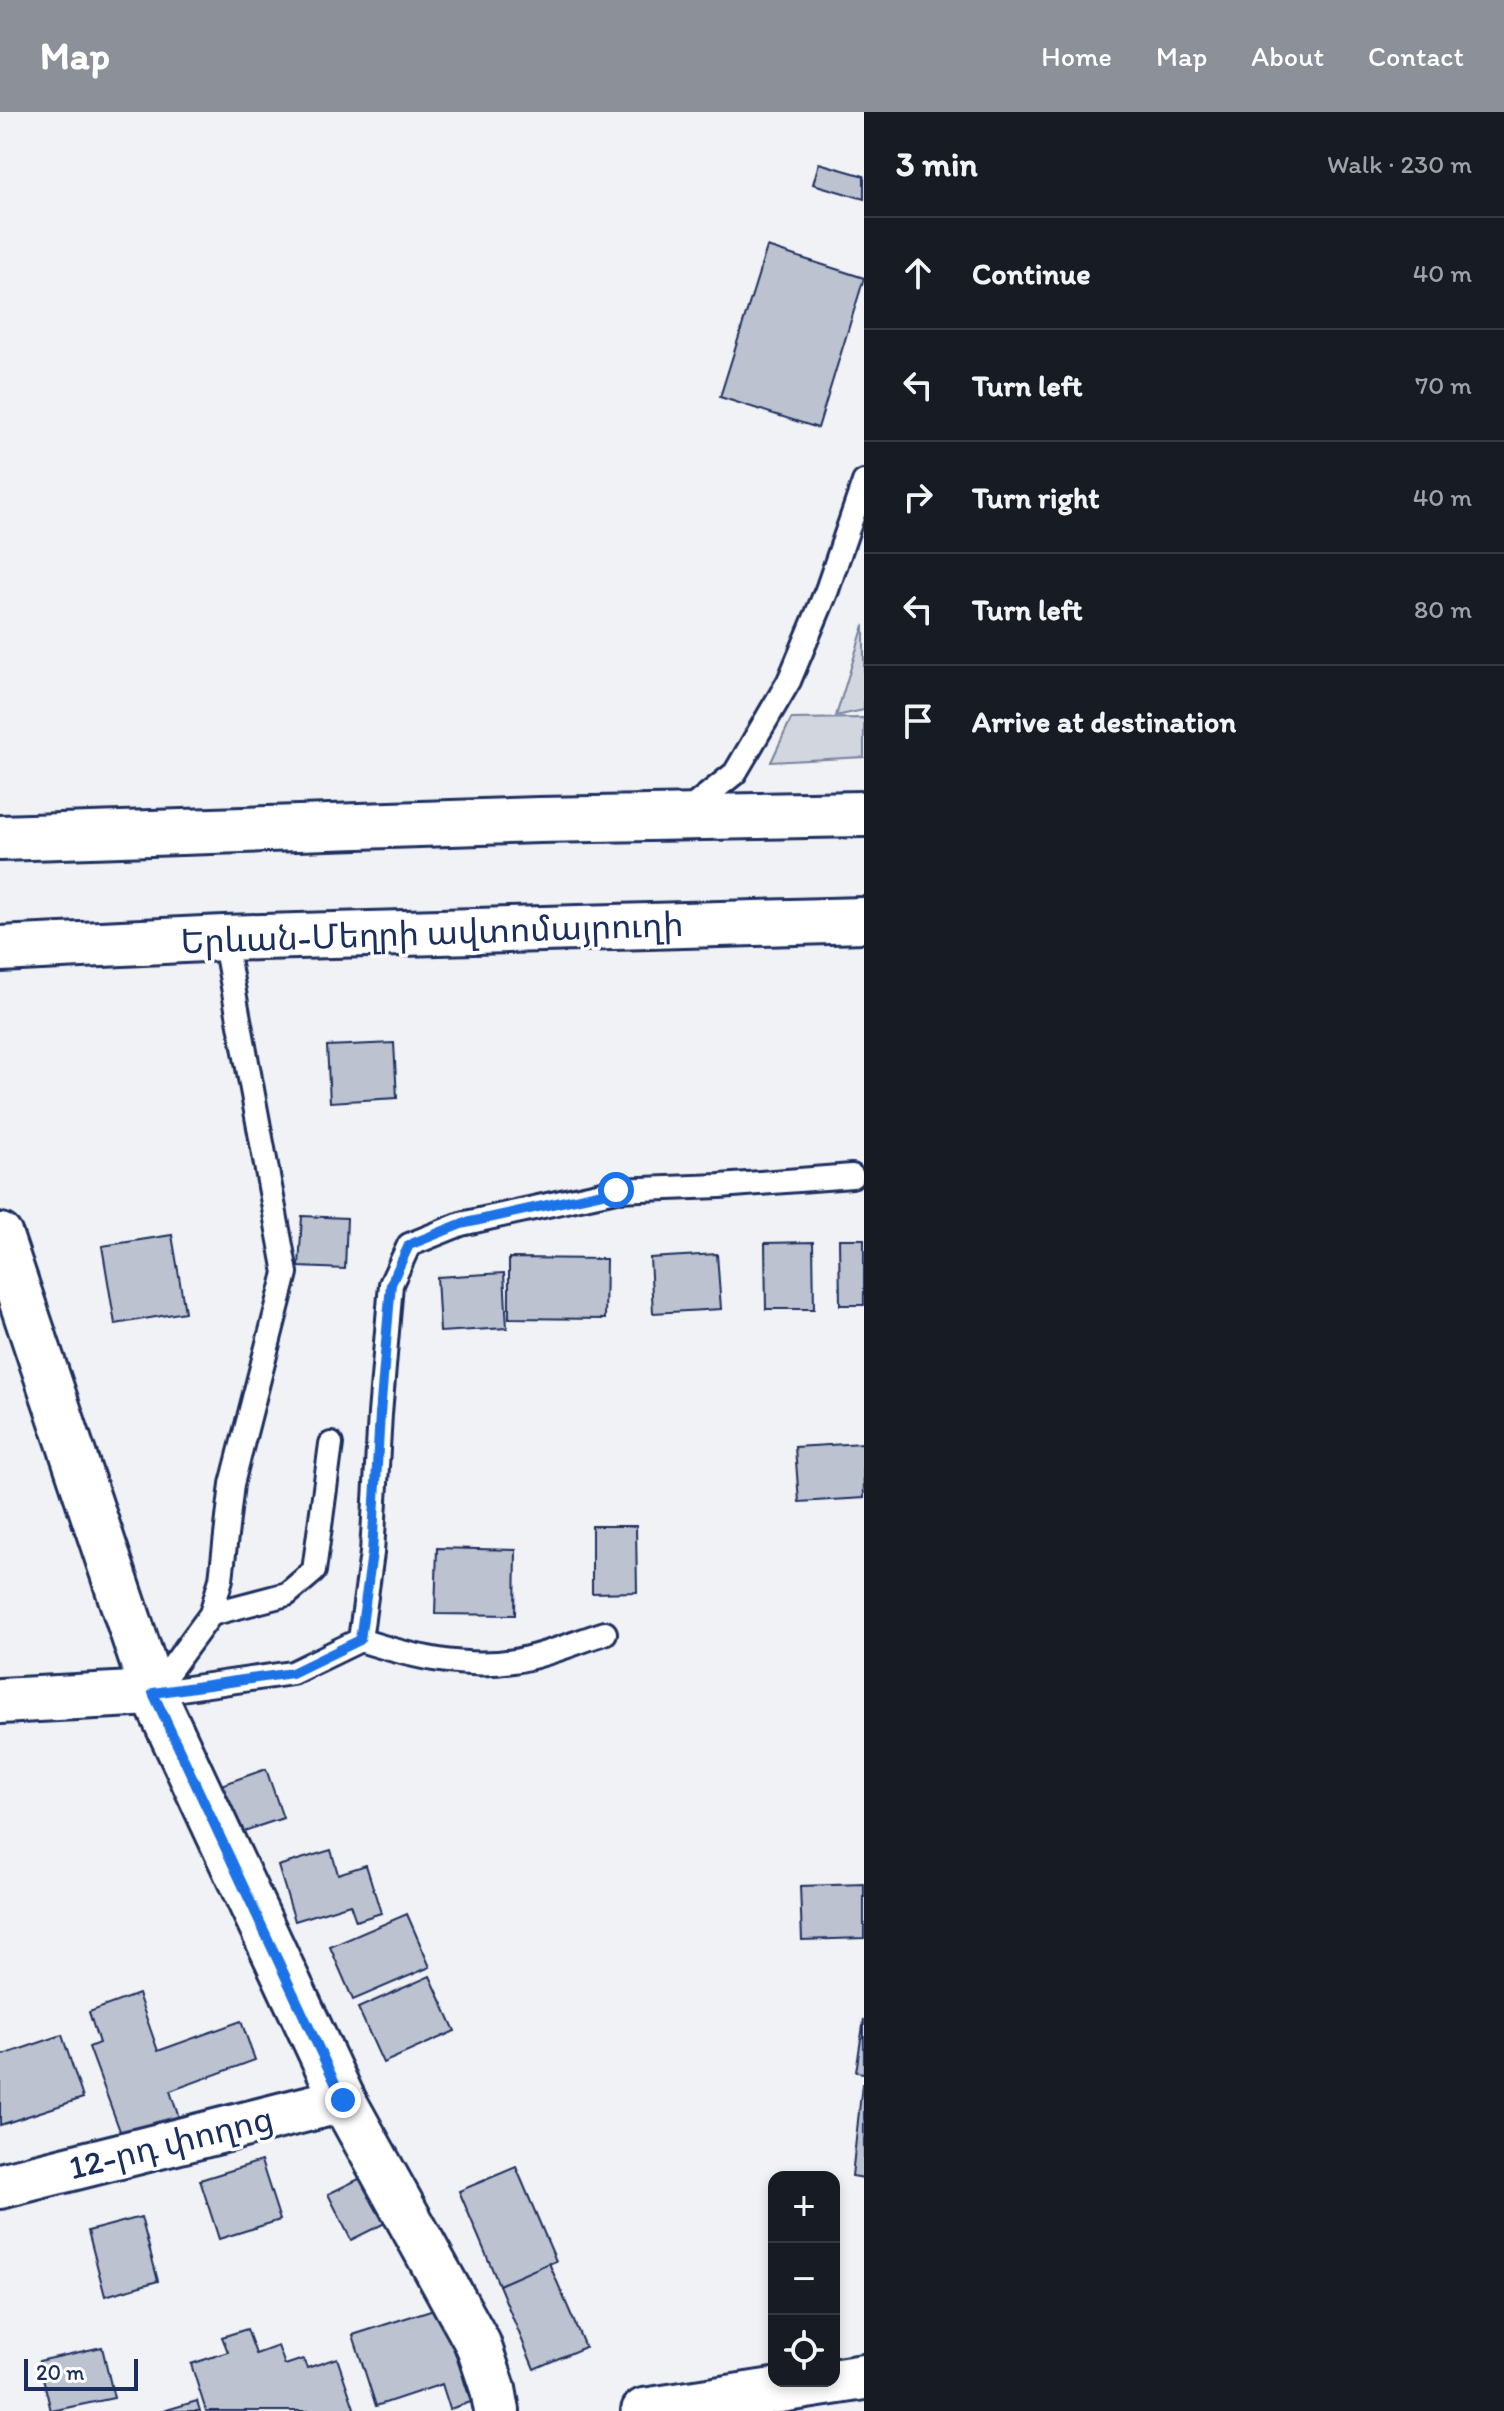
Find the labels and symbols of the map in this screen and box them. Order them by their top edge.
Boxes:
street label: Երևան-Մեղրի ավտոմայրուղի [180,904,684,962]
route start [598,1172,634,1208]
route end [325,2082,361,2118]
street label: 12-րդ փողոց [65,2098,277,2188]
scale bar [24,2355,138,2391]

